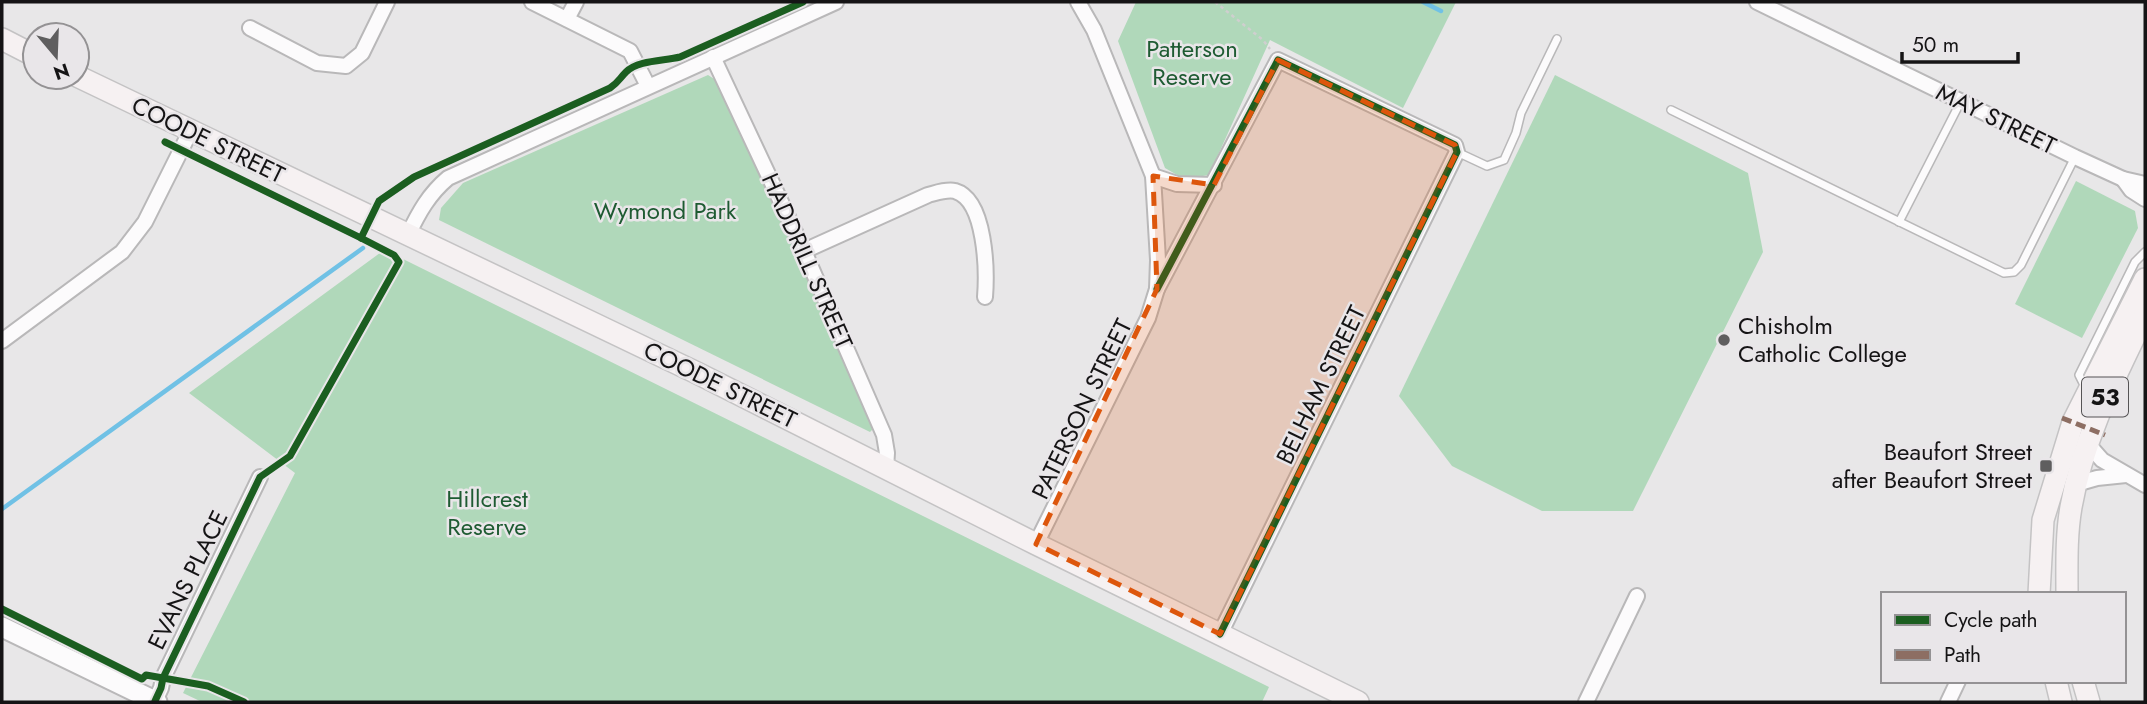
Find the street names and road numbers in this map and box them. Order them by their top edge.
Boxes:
street label: MAY STREET [1930,74,2062,163]
street label: COODE STREET [126,87,291,192]
street label: HADDRILL STREET [753,167,862,354]
street label: BELHAM STREET [1267,300,1374,470]
street label: PATERSON STREET [1023,313,1140,505]
street label: COODE STREET [638,332,803,437]
road number: 53 [2082,378,2128,416]
street label: EVANS PLACE [139,504,236,655]

